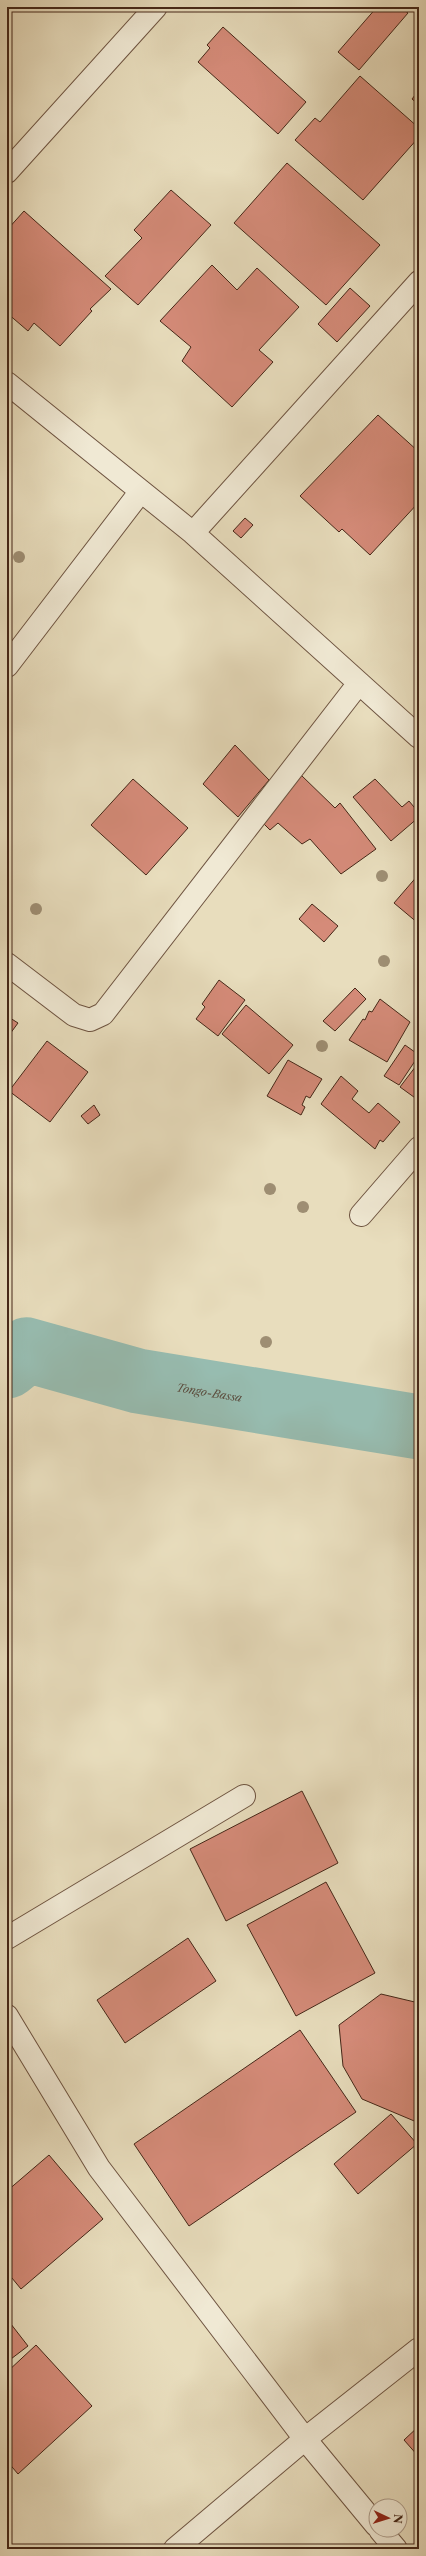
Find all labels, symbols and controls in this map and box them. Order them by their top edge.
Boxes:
water label: Tongo-Bassa [175,1380,243,1405]
north arrow [368,2498,408,2538]
text: N [391,2513,405,2524]

